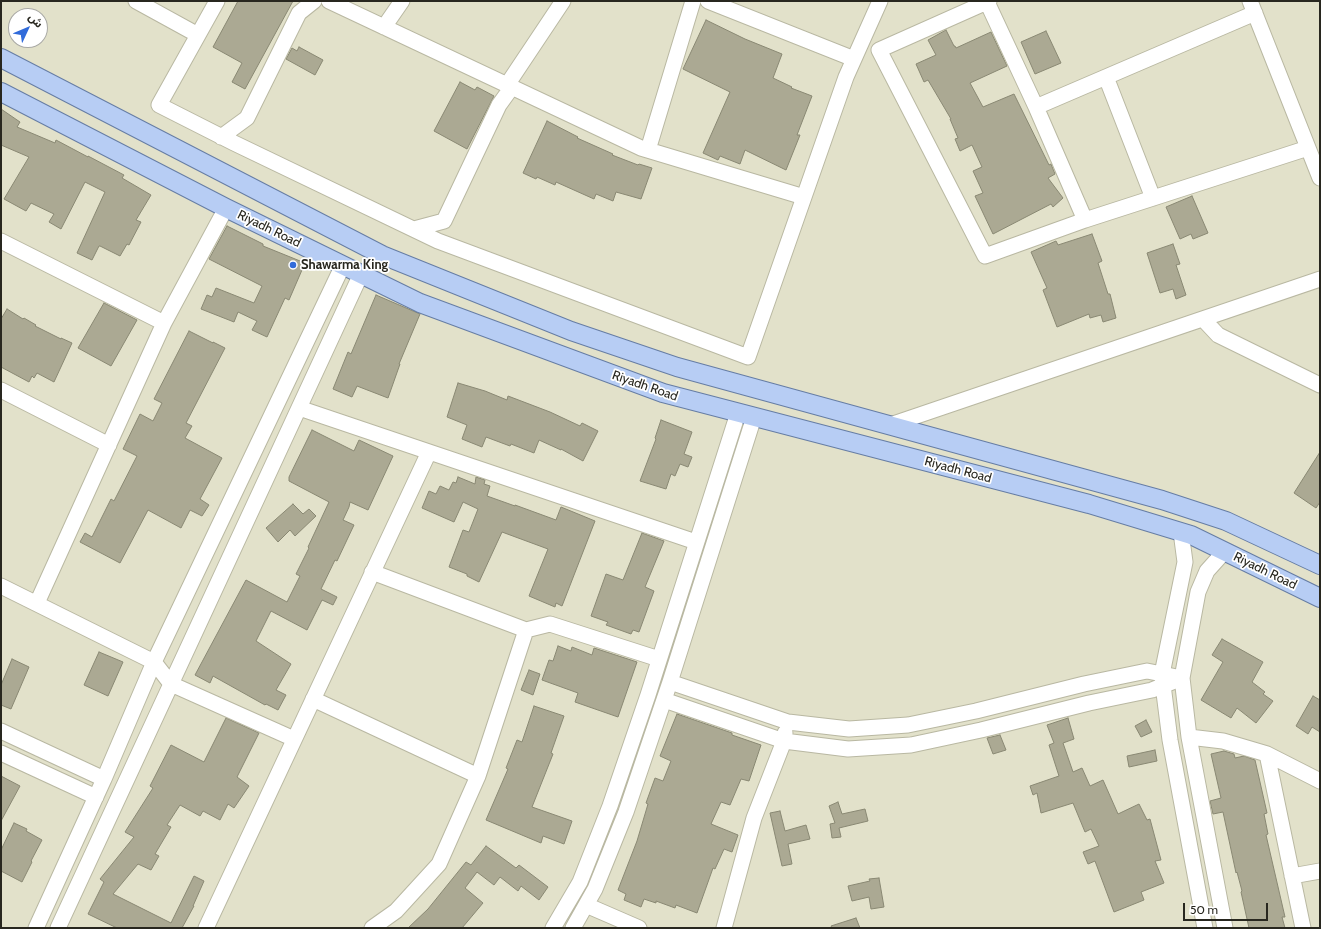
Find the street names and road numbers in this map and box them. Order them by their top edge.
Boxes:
street label: Riyadh Road [235,207,303,251]
street label: Riyadh Road [610,367,680,405]
street label: Riyadh Road [923,454,993,486]
street label: Riyadh Road [1231,549,1299,593]

